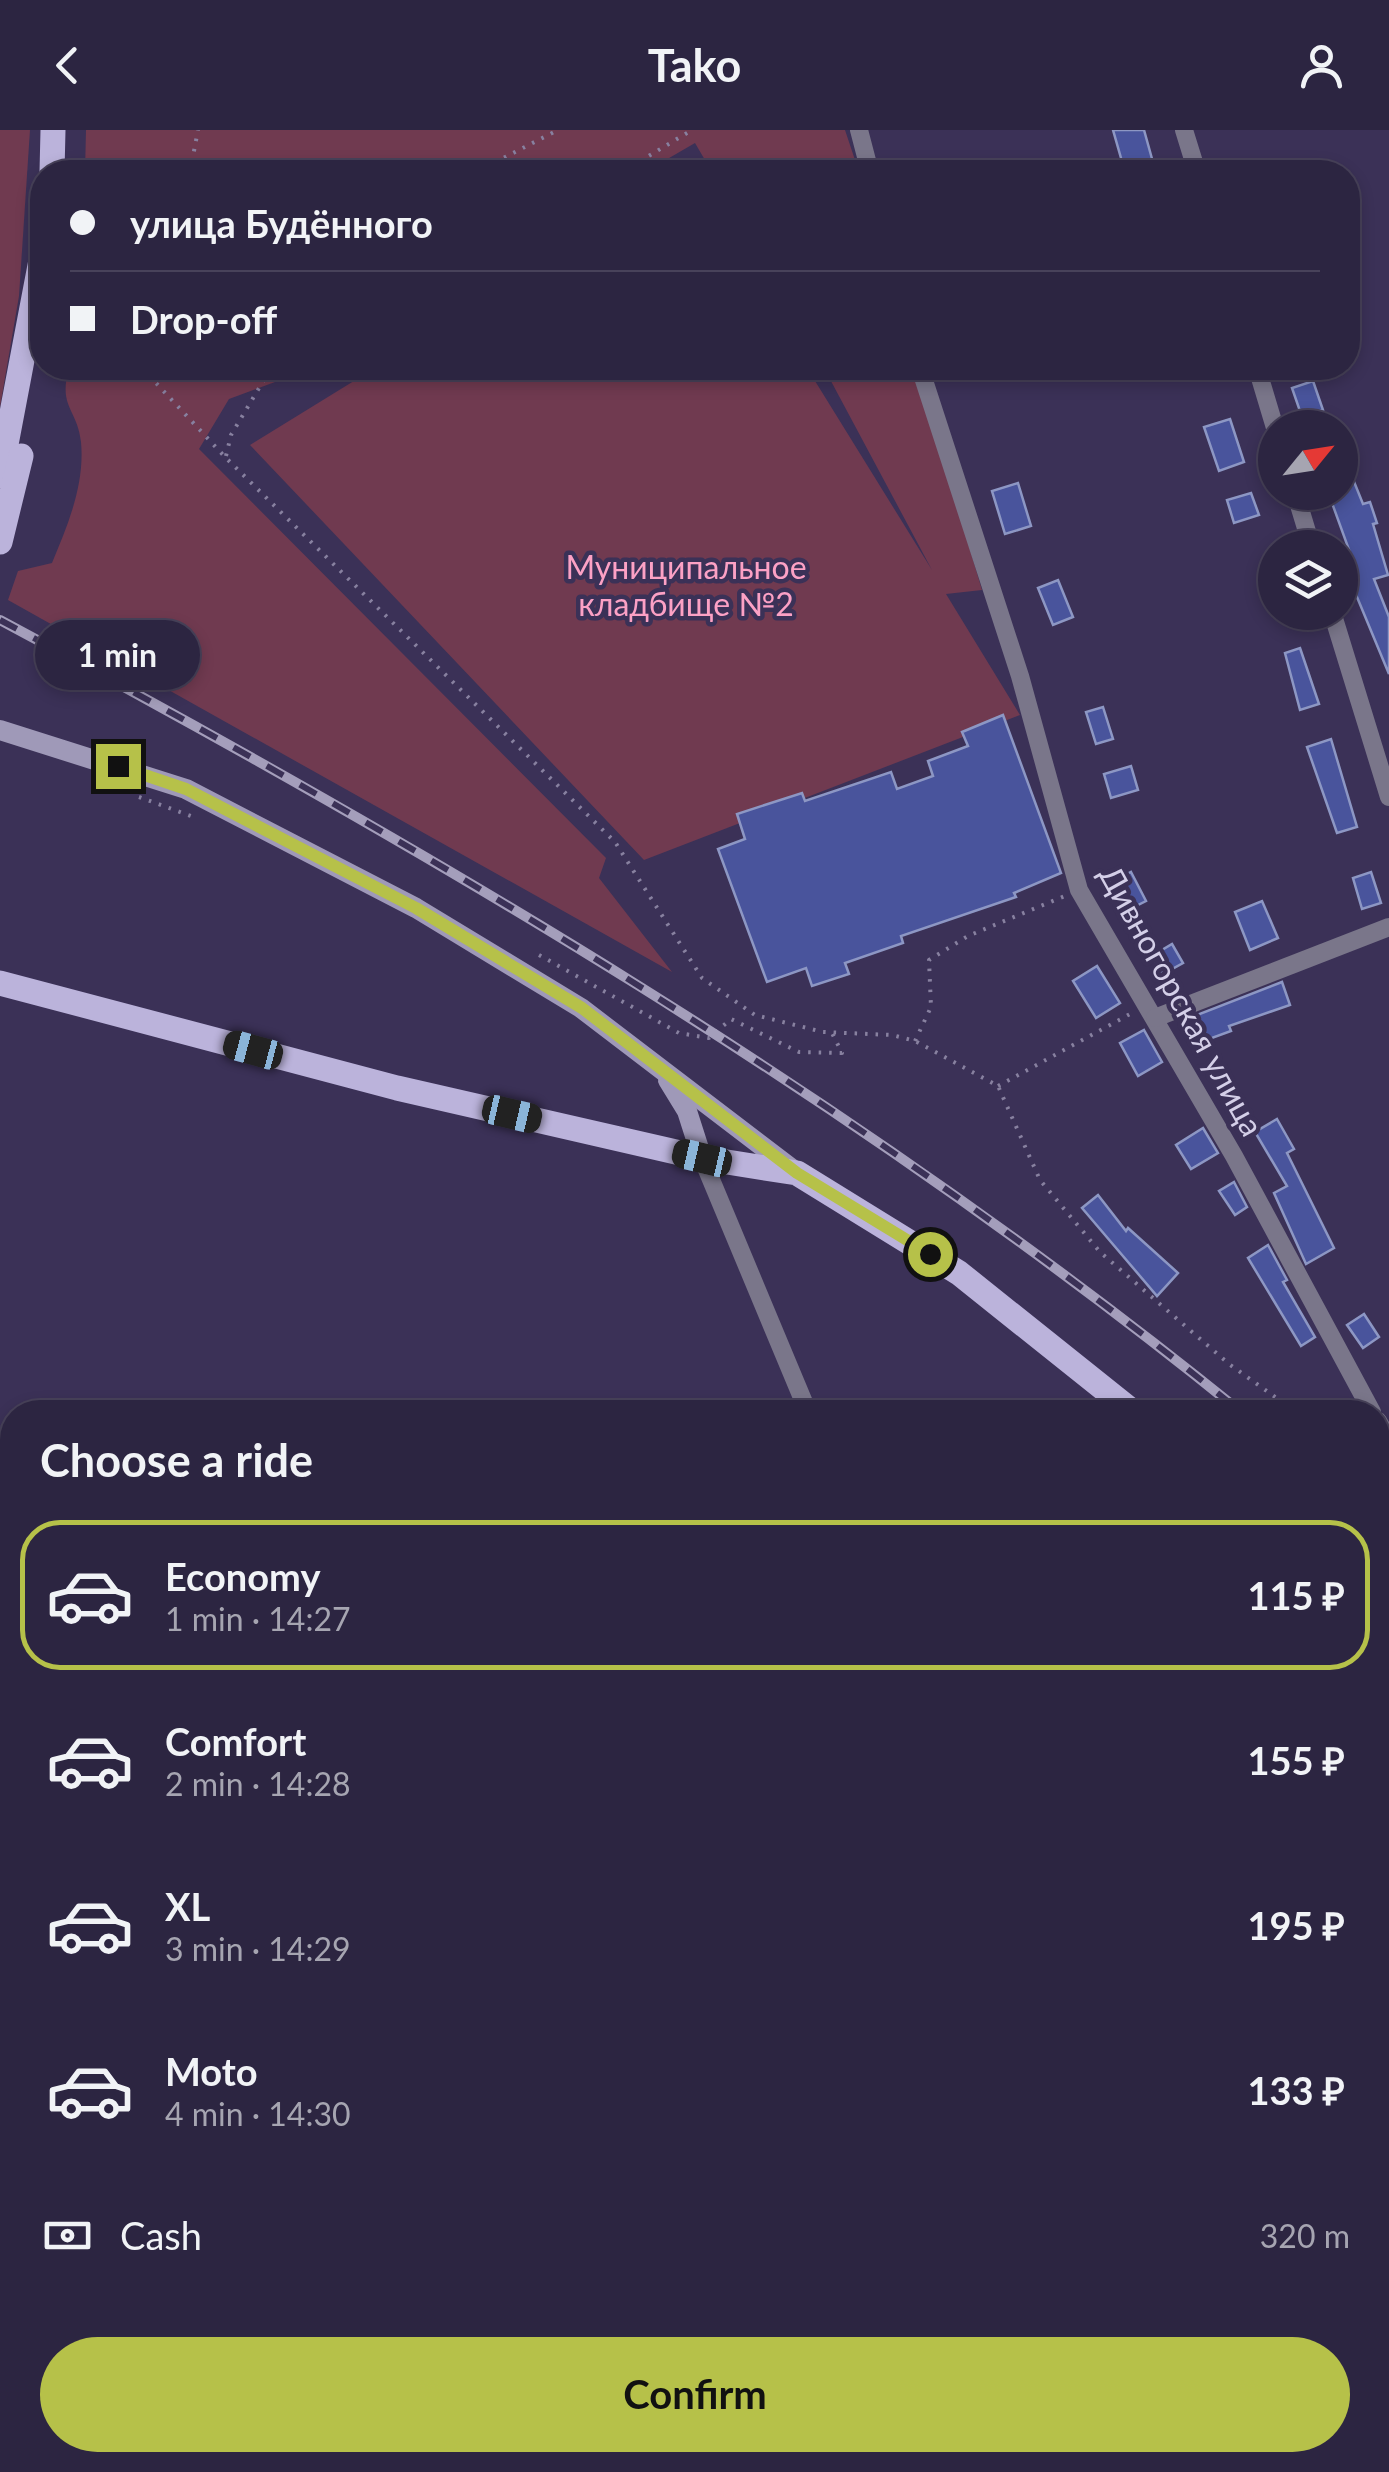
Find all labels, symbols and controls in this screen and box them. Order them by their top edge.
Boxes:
icon: back [40,38,95,93]
text: Tako [648,38,741,92]
icon: person [1294,38,1349,93]
text: улица Будённого [130,200,433,246]
text: Drop-off [130,296,277,342]
north arrow [1258,410,1358,510]
map controls [1258,410,1358,630]
button: layers [1258,530,1358,630]
park label: Муниципальное кладбище №2 [565,547,807,623]
callout: 1 min [36,621,200,691]
text: 1 min [78,635,157,674]
route end [96,744,141,789]
street label: Дивногорская улица [1092,858,1273,1142]
car [220,1028,286,1072]
car [479,1093,545,1135]
car [669,1137,735,1179]
route start [908,1232,953,1277]
text: Choose a ride [40,1433,313,1487]
icon: car [45,1550,135,1640]
text: Economy [165,1553,320,1599]
text: 115 ₽ [1248,1572,1345,1618]
text: 1 min · 14:27 [165,1599,351,1638]
icon: car [45,1715,135,1805]
text: Comfort [165,1718,306,1764]
text: 155 ₽ [1248,1737,1345,1783]
text: 2 min · 14:28 [165,1764,351,1803]
icon: car [45,1880,135,1970]
text: XL [165,1883,210,1929]
text: 195 ₽ [1248,1902,1345,1948]
text: 3 min · 14:29 [165,1929,351,1968]
icon: car [45,2045,135,2135]
text: Moto [165,2048,258,2094]
text: 133 ₽ [1248,2067,1345,2113]
text: 4 min · 14:30 [165,2094,351,2133]
icon: cash [40,2208,95,2263]
text: Cash [120,2212,202,2258]
text: 320 m [1260,2216,1350,2255]
button: Confirm [40,2337,1350,2452]

